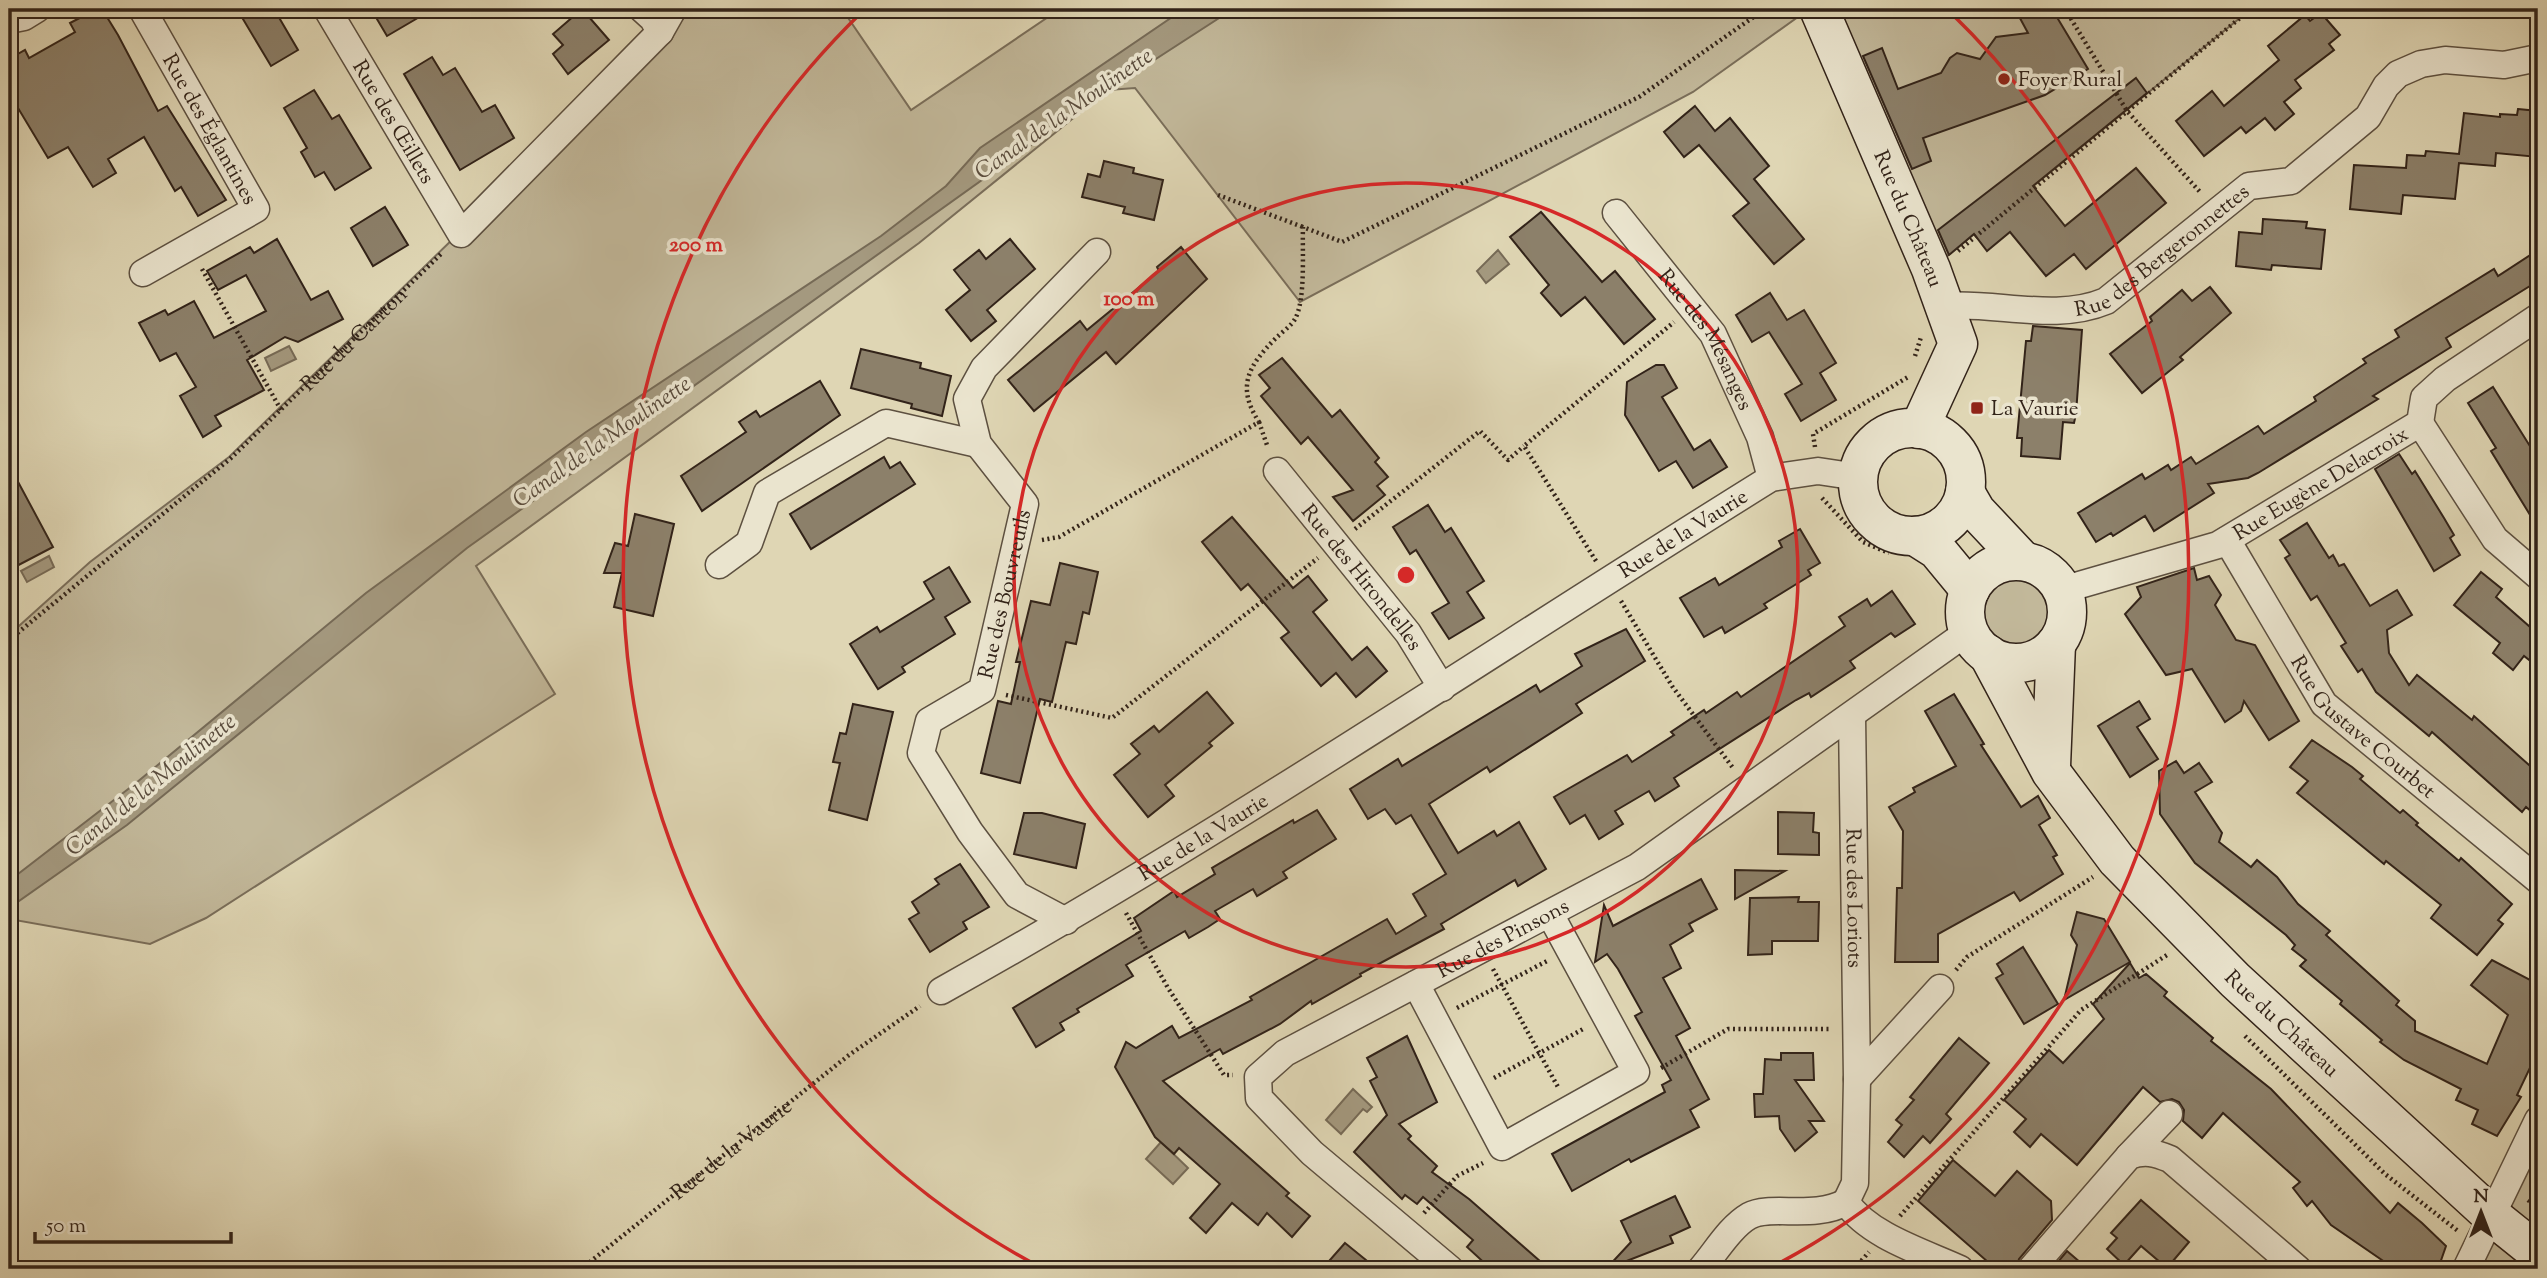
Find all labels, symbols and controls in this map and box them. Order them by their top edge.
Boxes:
water label: Canal de la Moulinette [969,41,1160,189]
street label: Rue des Églantines [154,49,264,211]
street label: Rue des Œillets [344,55,441,190]
place label: Foyer Rural [2018,66,2123,96]
marker: Foyer Rural [1996,71,2012,87]
street label: Rue du Château [1865,146,1949,292]
street label: Rue des Bergeronnettes [2072,178,2257,326]
text: 200 m [669,231,724,261]
street label: Rue des Mésanges [1650,263,1759,416]
street label: Rue du Canton [295,281,415,399]
text: 100 m [1104,285,1155,315]
water label: Canal de la Moulinette [507,369,698,517]
place label: La Vaurie [1991,395,2079,425]
marker: La Vaurie [1969,400,1985,416]
street label: Rue Eugène Delacroix [2228,420,2415,549]
street label: Rue de la Vaurie [1614,483,1754,587]
street label: Rue des Hirondelles [1293,499,1428,657]
street label: Rue des Bouvreuils [972,507,1040,682]
centre of rings [1394,563,1418,587]
street label: Rue Gustave Courbet [2282,651,2441,807]
water label: Canal de la Moulinette [59,707,244,865]
street label: Rue de la Vaurie [1133,787,1275,890]
street label: Rue des Loriots [1837,828,1868,968]
street label: Rue des Pinsons [1432,893,1575,987]
street label: Rue du Château [2216,964,2345,1085]
street label: Rue de la Vaurie [665,1093,799,1209]
north arrow [2446,1176,2516,1246]
text: N [2473,1184,2489,1211]
scale bar [35,1201,231,1245]
text: 50 m [45,1212,86,1242]

